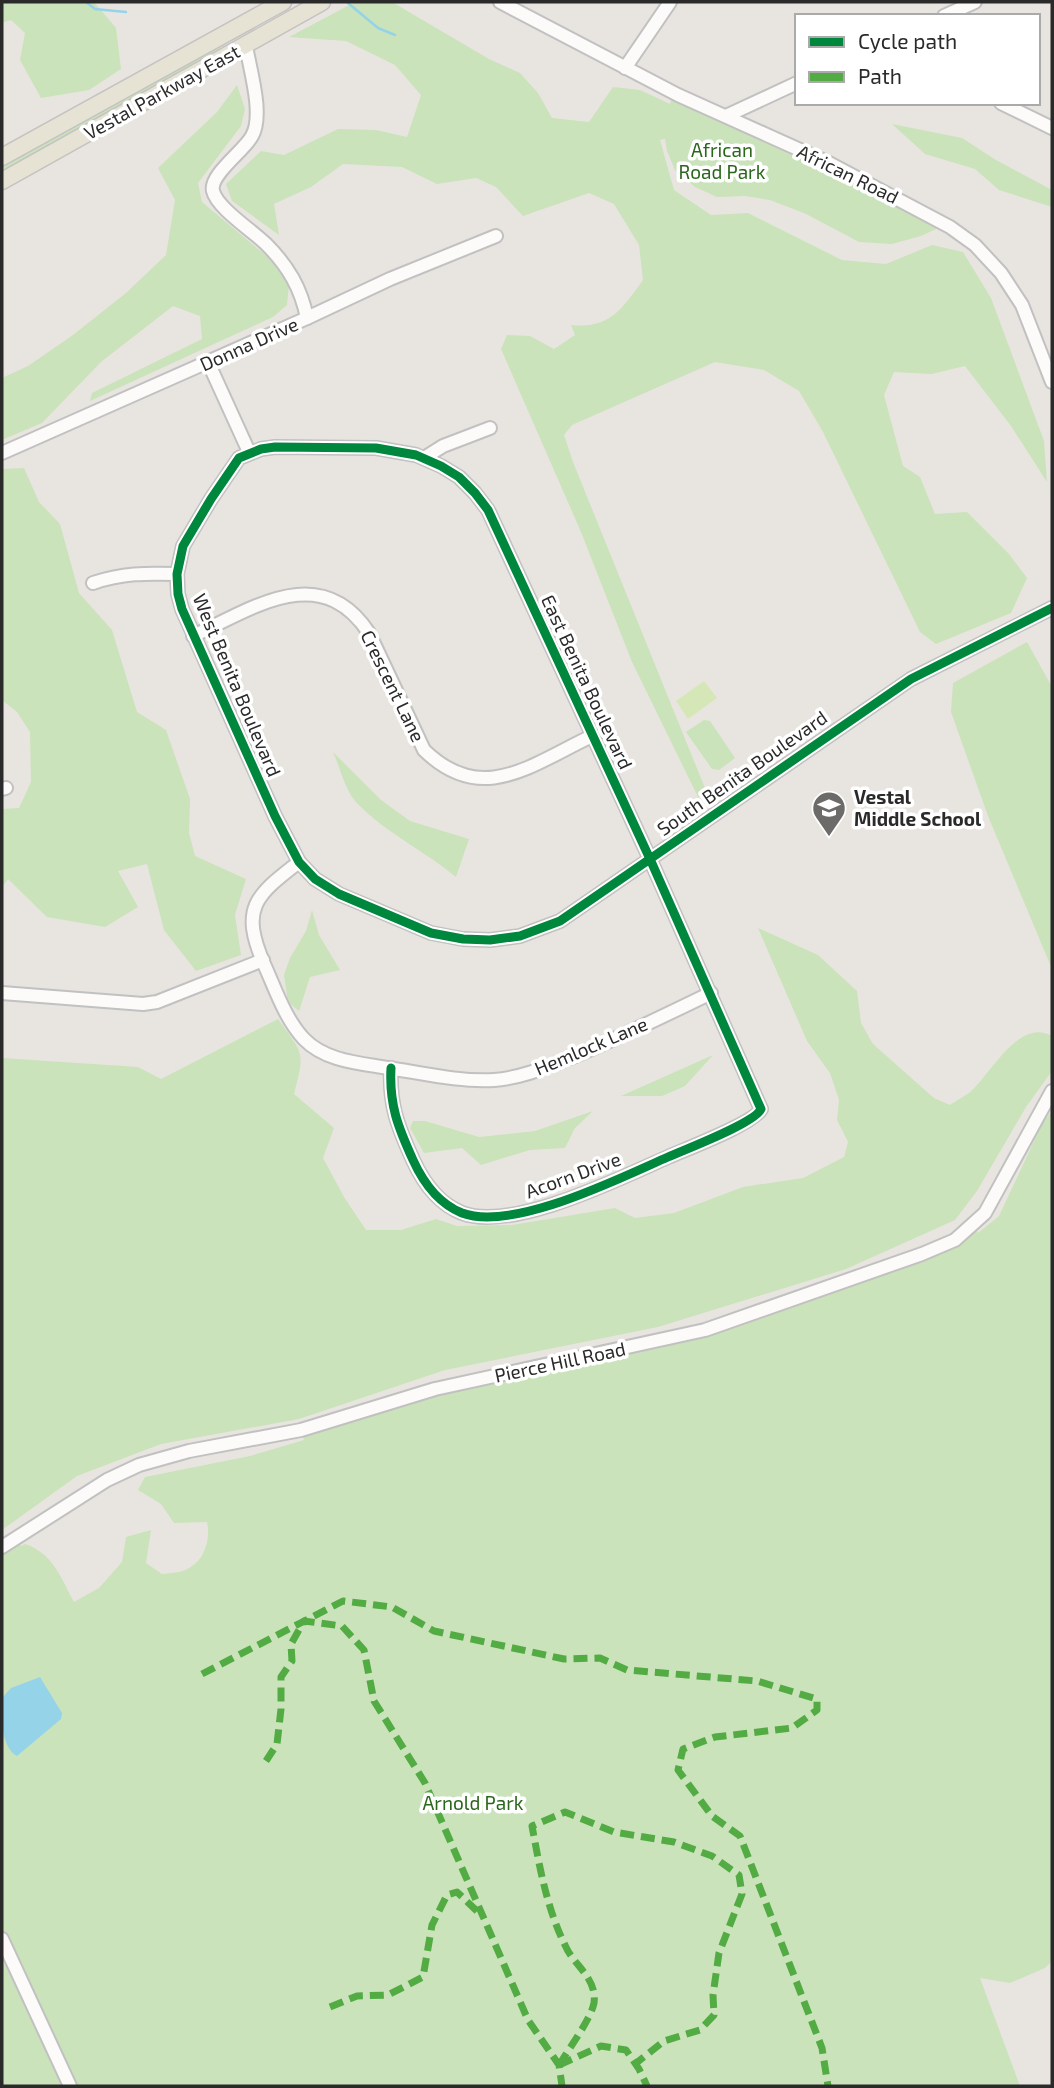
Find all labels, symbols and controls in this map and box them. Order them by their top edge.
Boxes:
legend [795,14,1040,105]
text: Cycle path [858,28,957,53]
street label: Vestal Parkway East [80,39,244,144]
text: Path [858,63,902,88]
park label: African Road Park [679,138,766,183]
street label: African Road [794,139,903,208]
street label: Donna Drive [196,312,302,375]
street label: West Benita Boulevard [188,590,286,780]
street label: East Benita Boulevard [537,591,638,773]
street label: Crescent Lane [357,626,430,745]
street label: South Benita Boulevard [652,705,831,840]
place label: Vestal Middle School [854,785,982,830]
school or university icon: Vestal Middle School [810,789,848,838]
street label: Hemlock Lane [531,1011,651,1080]
street label: Acorn Drive [522,1147,624,1202]
street label: Pierce Hill Road [492,1336,627,1387]
park label: Arnold Park [423,1791,524,1814]

